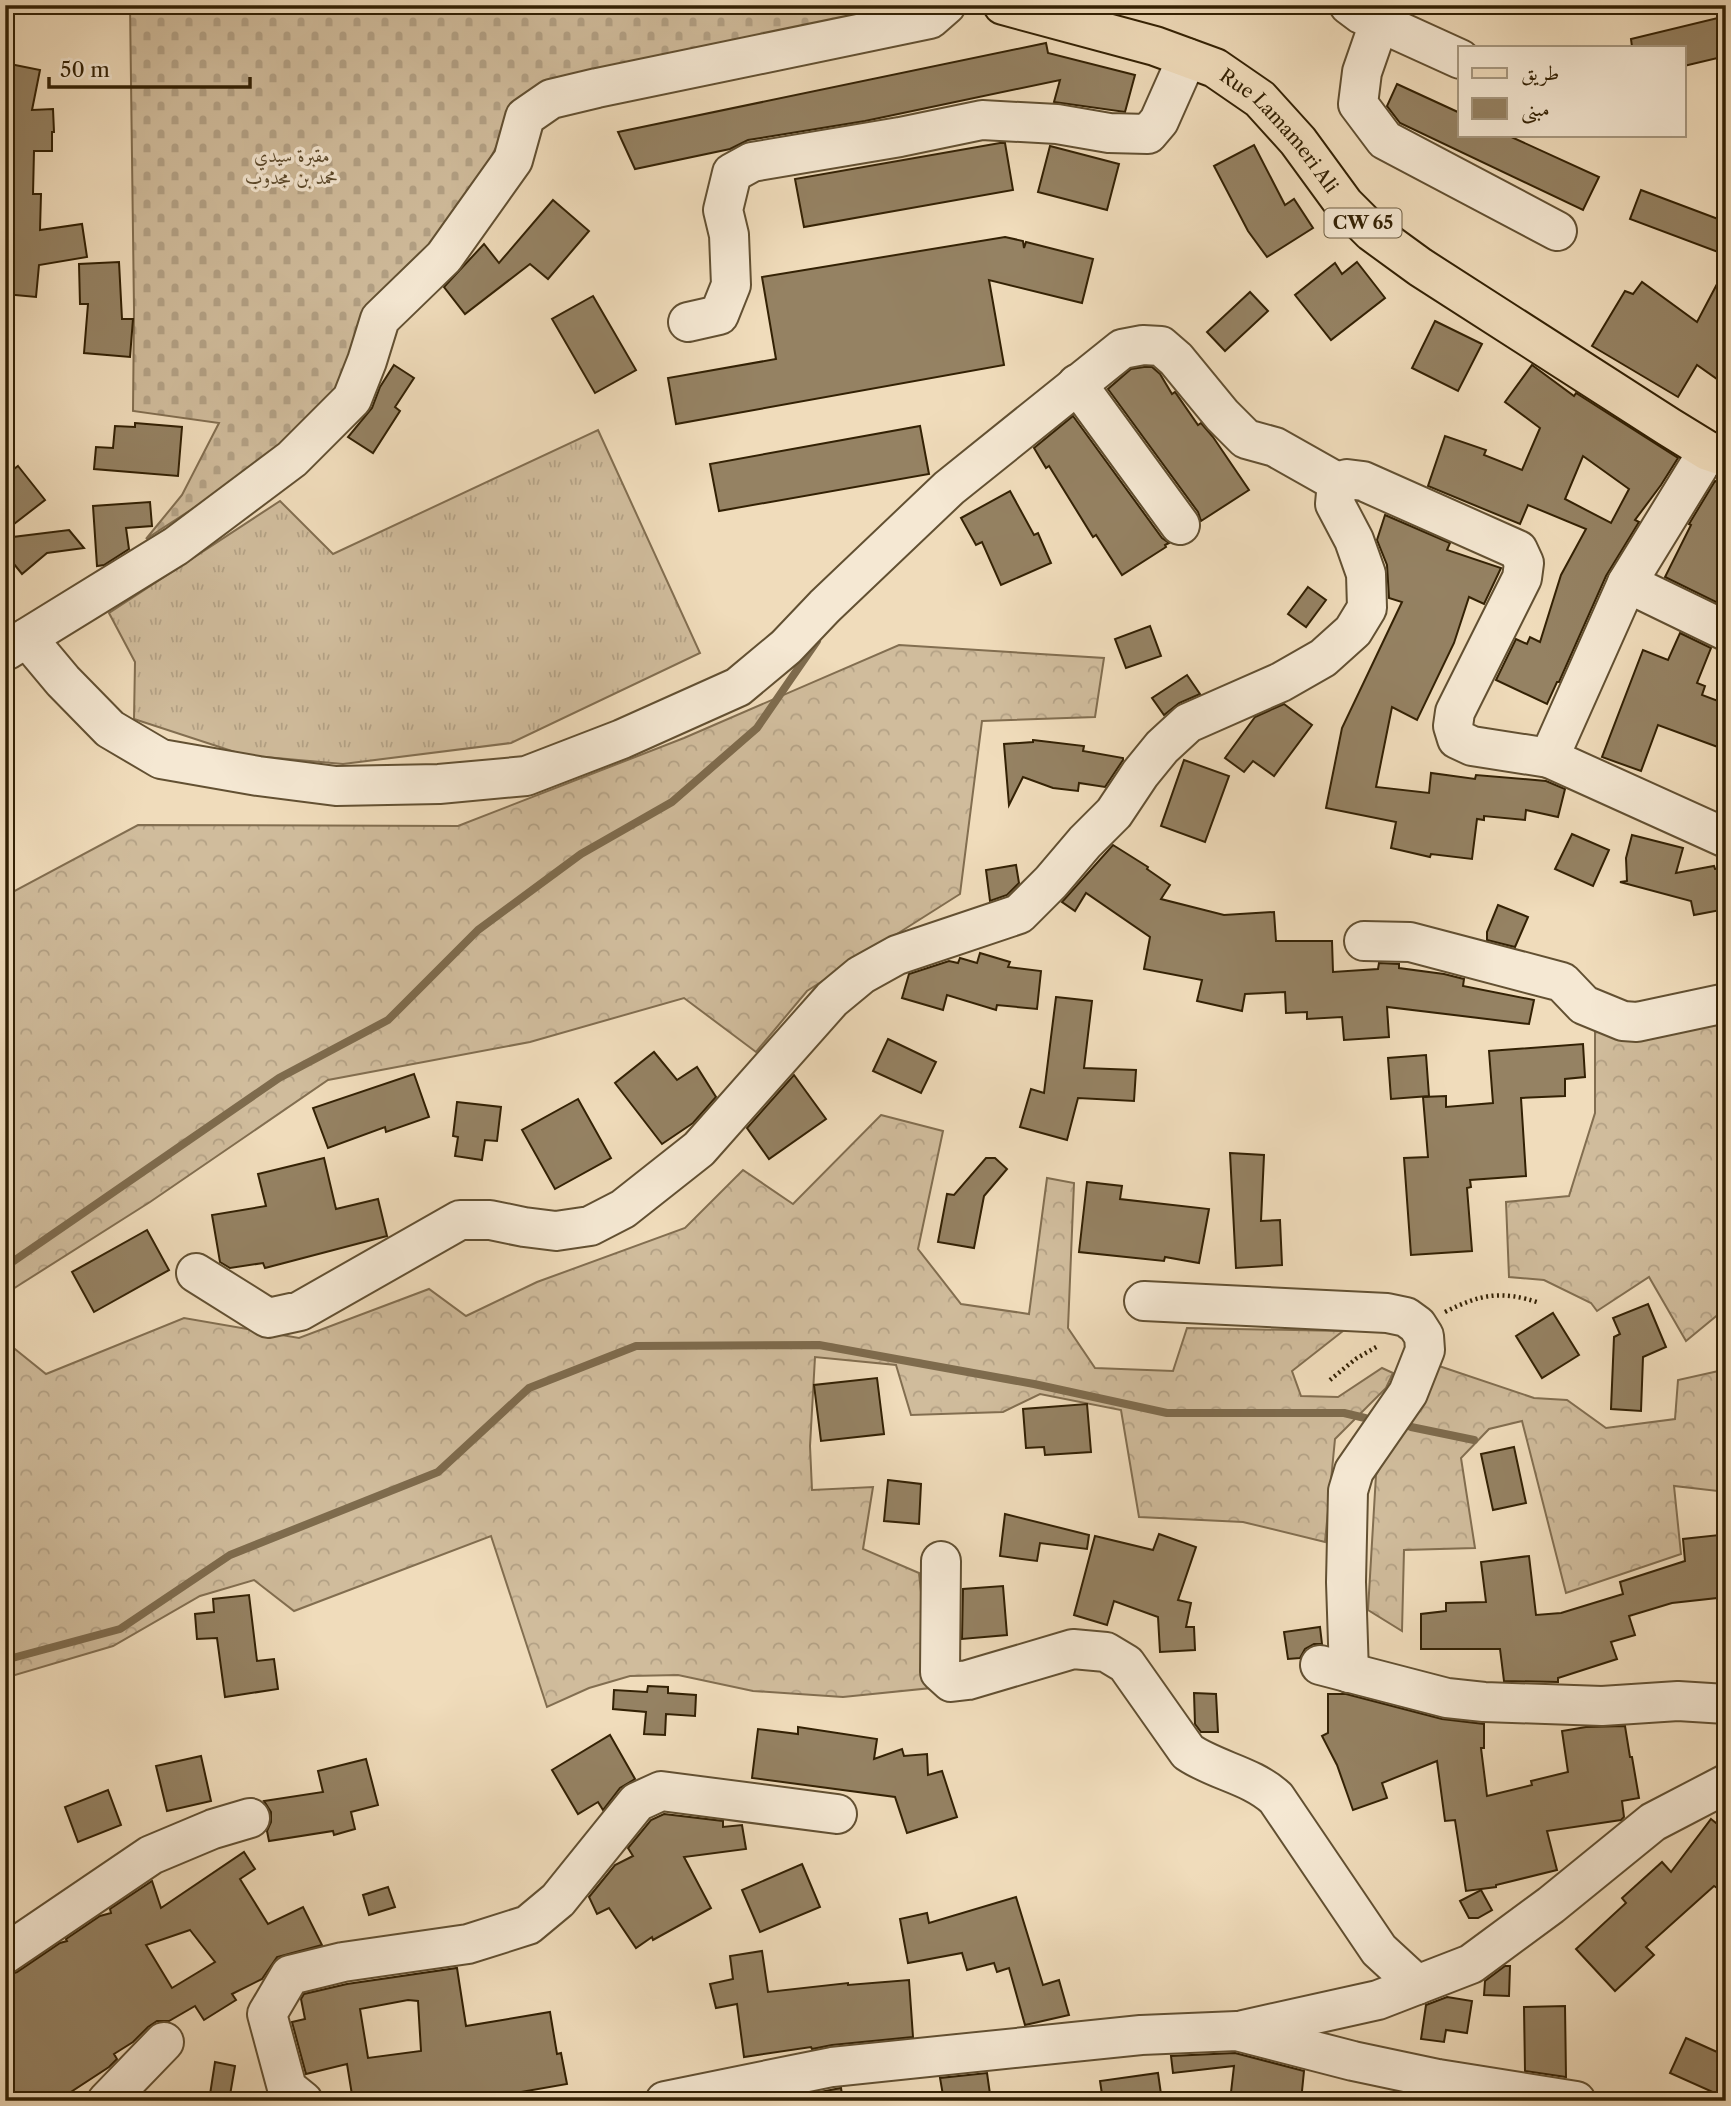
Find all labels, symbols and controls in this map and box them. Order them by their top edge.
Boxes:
scale bar [49,46,250,90]
legend [1458,46,1686,136]
text: 50 m [60,57,110,82]
text: طريق [1521,60,1559,86]
street label: Rue Lamameri Ali [1216,64,1343,197]
text: مبنى [1521,96,1550,124]
park label: مقبرة سيدي محمد بن مجدوب [245,144,339,189]
road number: CW 65 [1324,208,1402,238]

